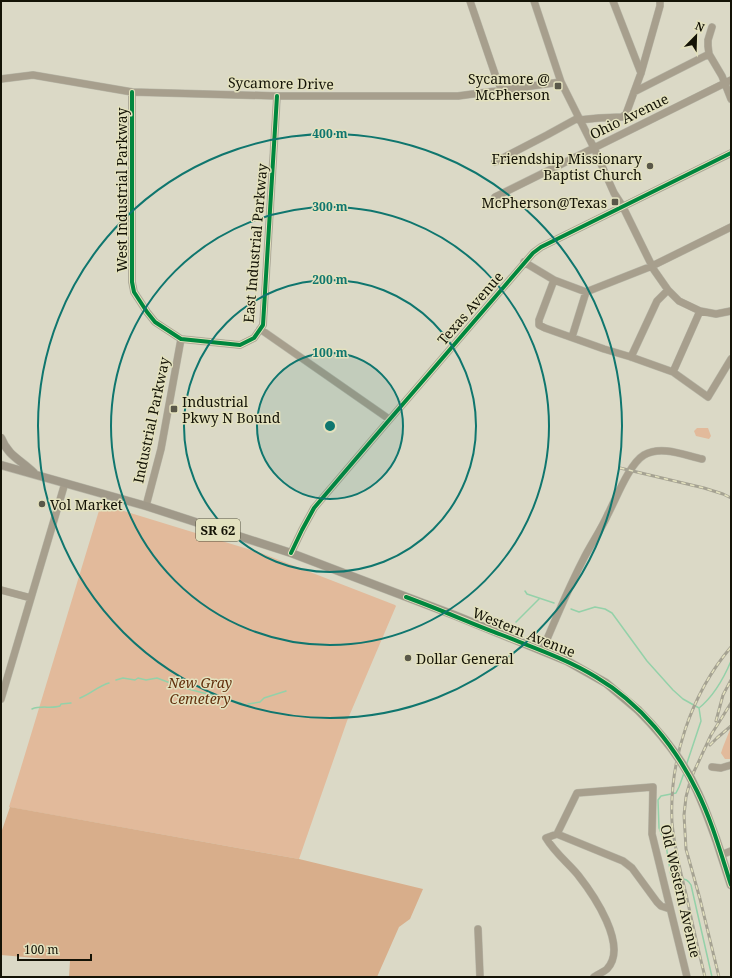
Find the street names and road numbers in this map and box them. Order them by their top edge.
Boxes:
street label: Sycamore Drive [228,73,334,93]
street label: Ohio Avenue [586,89,672,143]
street label: West Industrial Parkway [112,108,131,272]
street label: East Industrial Parkway [239,162,271,324]
street label: Texas Avenue [433,267,507,349]
street label: Industrial Parkway [128,355,174,485]
road number: SR 62 [196,519,240,541]
street label: Western Avenue [470,603,578,661]
street label: Old Western Avenue [656,822,706,960]

